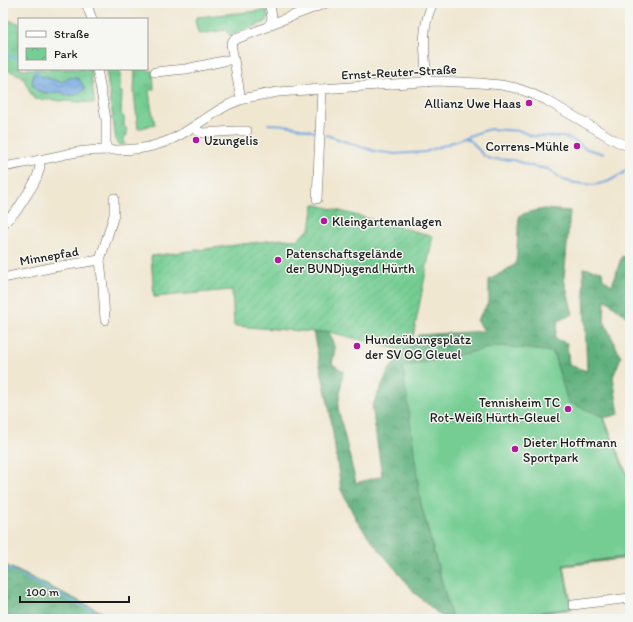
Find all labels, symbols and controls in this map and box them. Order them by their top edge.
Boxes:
legend [18,18,148,70]
text: Straße [54,27,89,41]
text: Park [54,47,78,61]
street label: Ernst-Reuter-Straße [341,61,457,83]
place label: Allianz Uwe Haas [425,96,521,111]
marker: Allianz Uwe Haas [524,98,534,108]
place label: Uzungelis [204,133,259,148]
marker: Uzungelis [191,135,201,145]
place label: Correns-Mühle [485,139,569,154]
marker: Correns-Mühle [572,141,582,151]
place label: Kleingartenanlagen [332,214,442,229]
marker: Kleingartenanlagen [319,216,329,226]
street label: Minnepfad [18,243,80,269]
place label: Patenschaftsgelände der BUNDjugend Hürth [286,246,415,276]
marker: Patenschaftsgelände der BUNDjugend Hürth [273,255,283,265]
place label: Hundeübungsplatz der SV OG Gleuel [365,332,471,362]
marker: Hundeübungsplatz der SV OG Gleuel [352,341,362,351]
place label: Tennisheim TC Rot-Weiß Hürth-Gleuel [430,395,560,425]
marker: Tennisheim TC Rot-Weiß Hürth-Gleuel [563,404,573,414]
place label: Dieter Hoffmann Sportpark [523,435,617,465]
marker: Dieter Hoffmann Sportpark [510,444,520,454]
scale bar [20,578,129,604]
text: 100 m [26,585,59,599]

